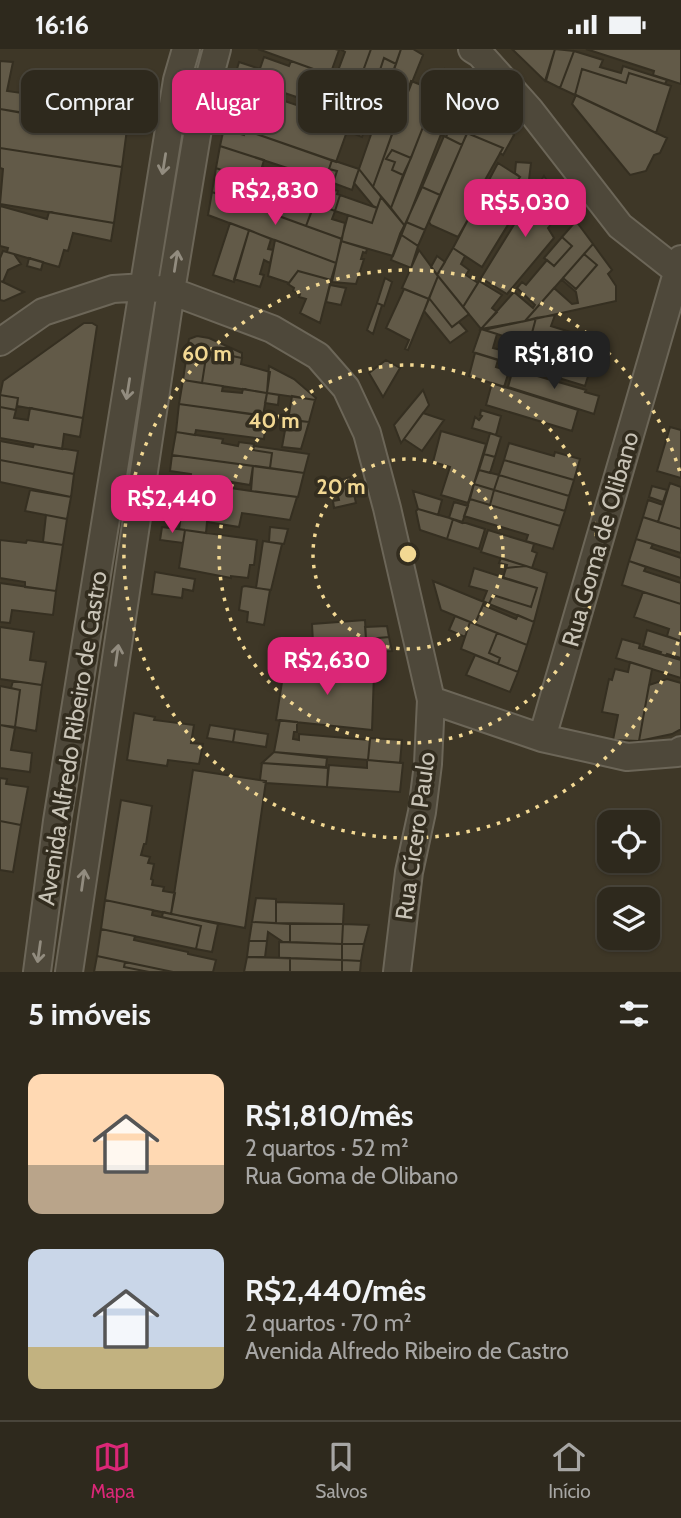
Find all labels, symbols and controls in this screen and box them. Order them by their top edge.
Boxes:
text: 16:16 [35,9,89,41]
chip: Comprar [21,70,158,133]
chip: Alugar [172,70,284,133]
chip: Filtros [298,70,407,133]
chip: Novo [421,70,523,133]
one-way arrow [157,152,170,175]
pin: R$2,830 [210,167,340,227]
text: R$2,830 [231,176,319,204]
pin: R$5,030 [460,179,590,239]
text: R$5,030 [480,188,570,216]
one-way arrow [170,250,183,273]
pin: R$1,810 [489,331,619,391]
text: R$1,810 [514,340,594,368]
text: 60 m [182,341,232,366]
one-way arrow [121,377,134,400]
text: 40 m [249,408,299,433]
street label: Rua Goma de Olibano [555,428,645,650]
text: 20 m [317,474,365,499]
pin: R$2,440 [107,475,237,535]
text: R$2,440 [127,484,217,512]
centre of rings [396,542,420,566]
street label: Avenida Alfredo Ribeiro de Castro [31,569,113,907]
pin: R$2,630 [262,637,392,697]
one-way arrow [110,644,123,667]
text: R$2,630 [284,646,370,674]
street label: Rua Cícero Paulo [389,750,441,922]
map controls [597,810,660,950]
button: locate [597,810,660,873]
one-way arrow [77,869,90,892]
button: layers [597,887,660,950]
one-way arrow [33,940,46,963]
icon: filters [615,995,653,1033]
text: 5 imóveis [28,996,151,1033]
text: R$1,810/mês [245,1097,413,1134]
icon: home [84,1102,168,1186]
text: 2 quartos · 52 m² [245,1134,409,1162]
text: Rua Goma de Olibano [245,1162,458,1190]
text: R$2,440/mês [245,1272,426,1309]
icon: home [84,1277,168,1361]
text: 2 quartos · 70 m² [245,1309,411,1337]
text: Avenida Alfredo Ribeiro de Castro [245,1337,569,1365]
tab: Mapa [90,1438,135,1503]
tab: Salvos [315,1438,367,1503]
tab: Início [548,1438,591,1503]

